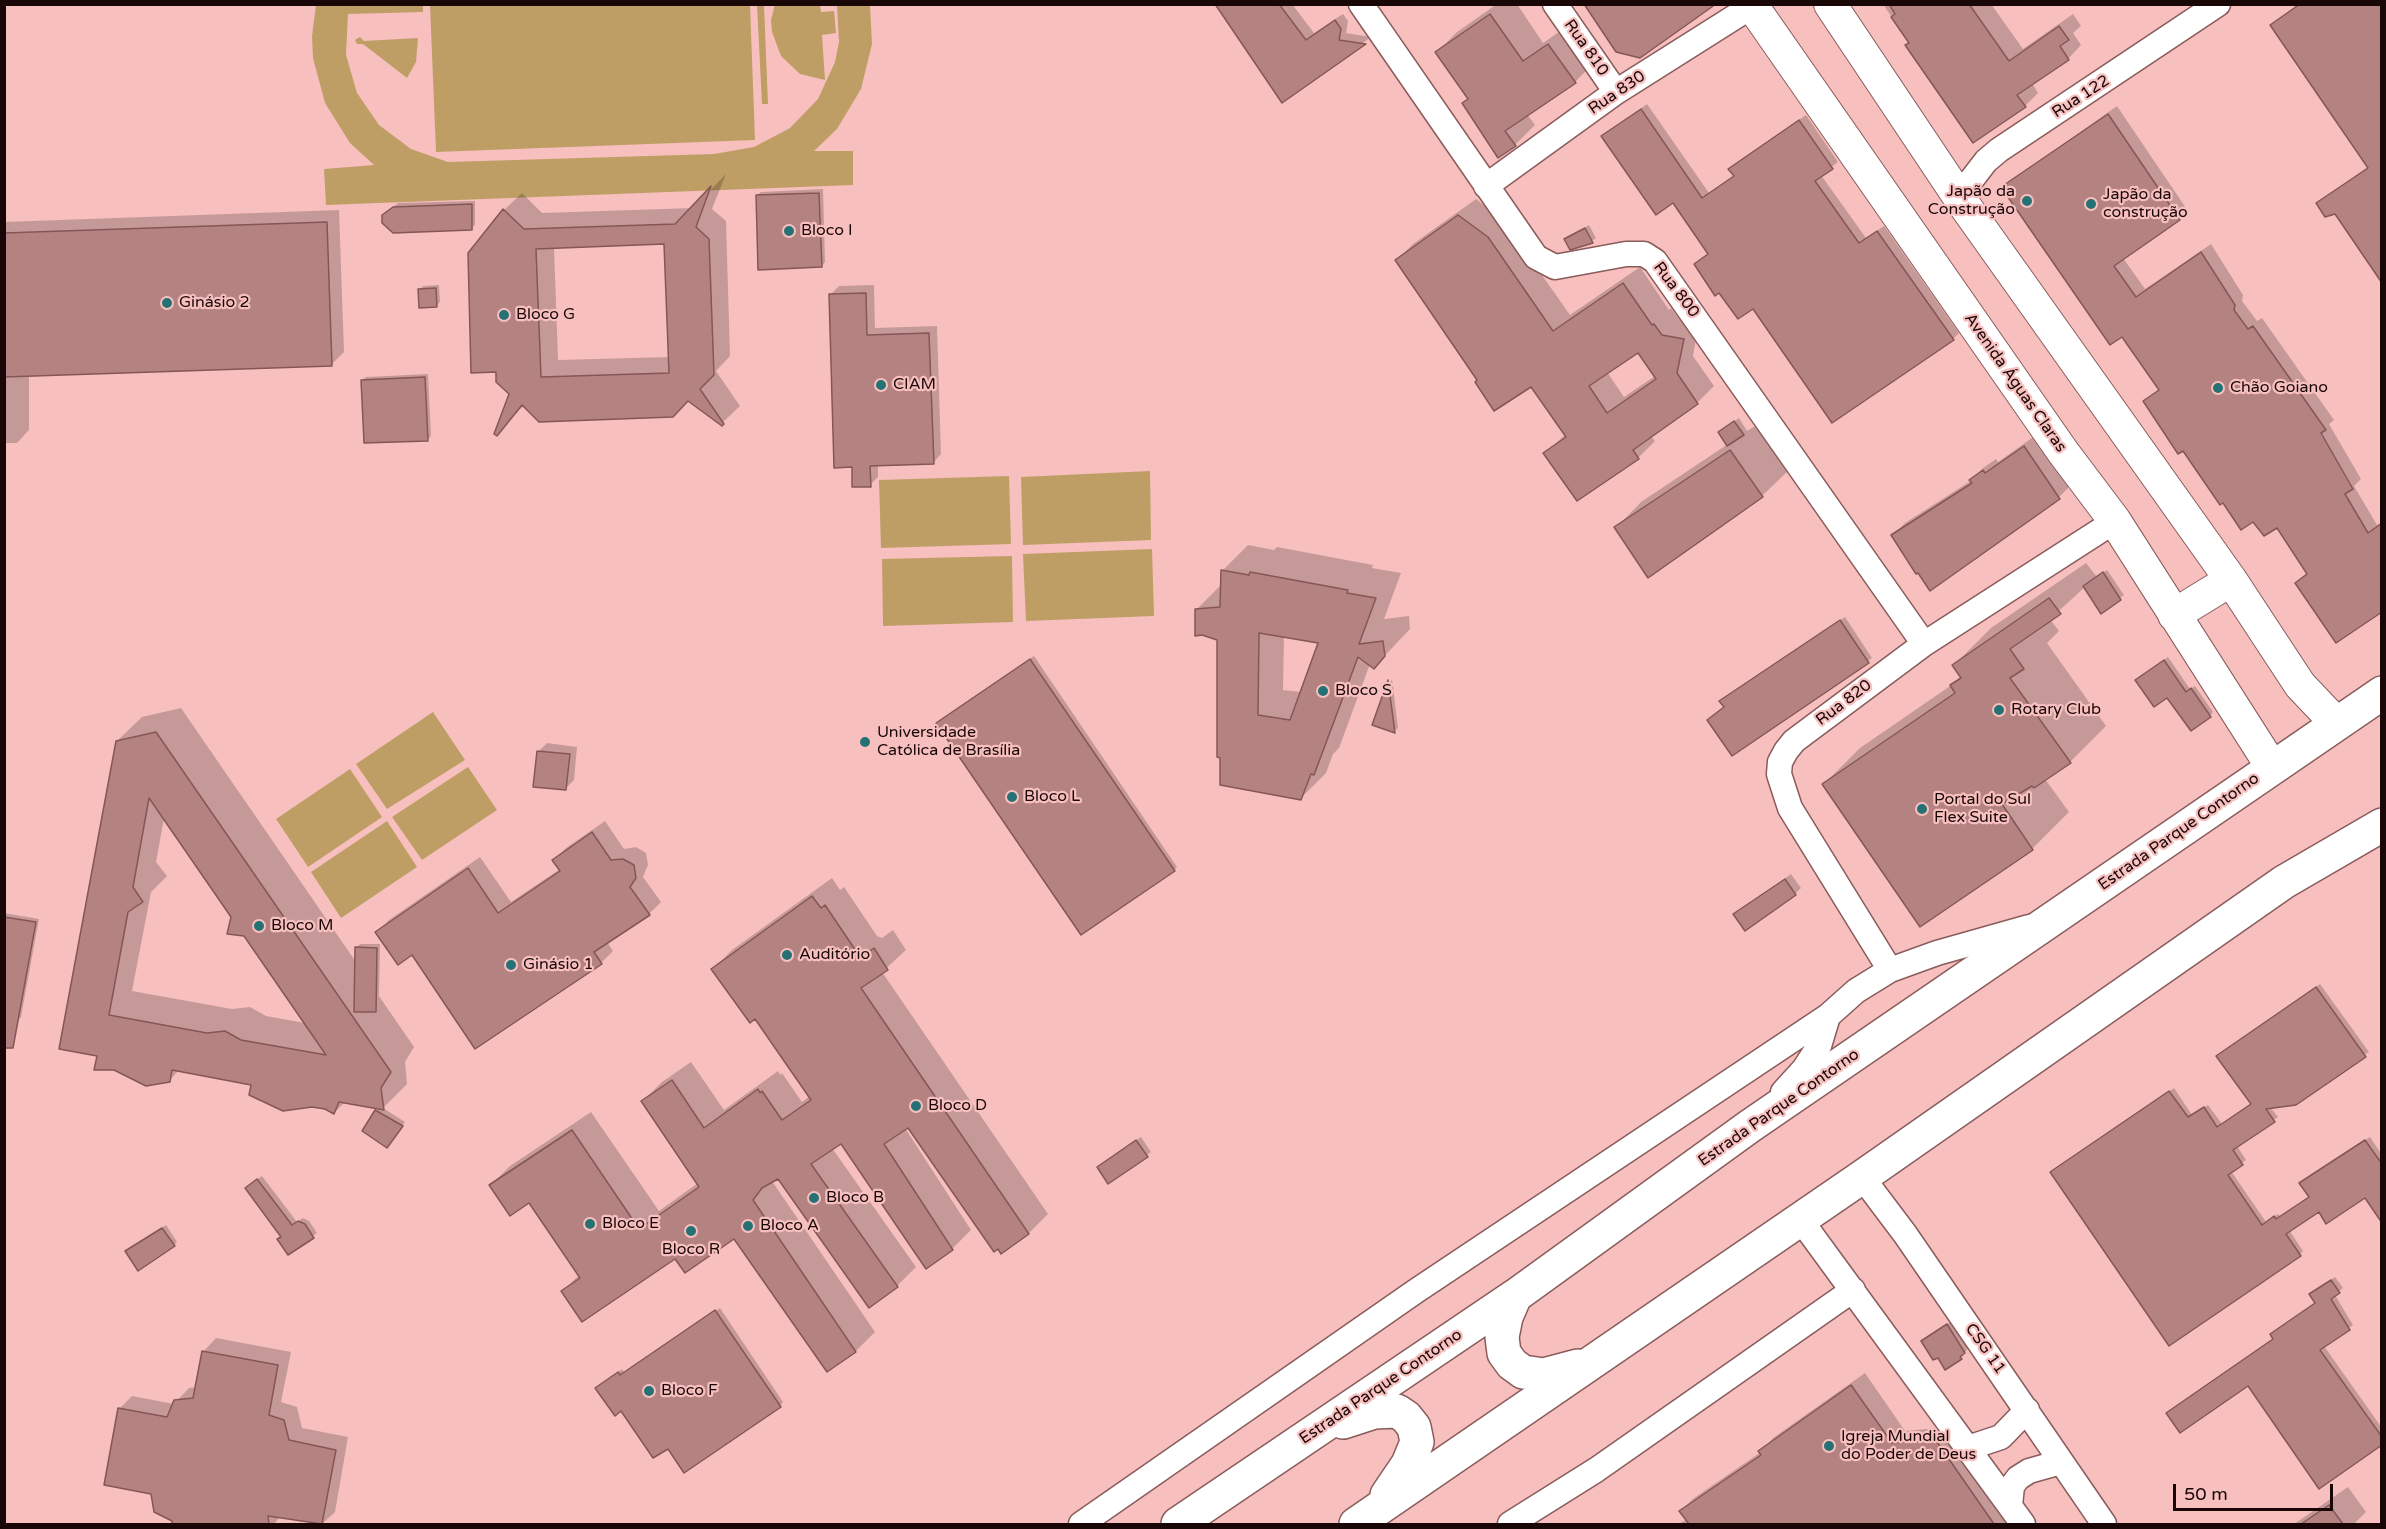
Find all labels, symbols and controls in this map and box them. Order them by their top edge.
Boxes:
street label: Rua 810 [1560,16,1612,80]
street label: Rua 830 [1585,67,1649,119]
street label: Rua 122 [2049,71,2113,123]
place label: Japão da Construção [1928,182,2015,220]
place label: Japão da construção [2103,185,2188,223]
marker: Japão da Construção [2020,194,2034,208]
marker: Japão da construção [2084,197,2098,211]
place label: Bloco I [801,221,853,241]
marker: Bloco I [782,224,796,238]
street label: Rua 800 [1649,258,1703,322]
place label: Ginásio 2 [179,293,249,313]
marker: Ginásio 2 [160,296,174,310]
place label: Bloco G [516,305,575,325]
marker: Bloco G [497,308,511,322]
street label: Avenida Águas Claras [1960,310,2070,456]
place label: CIAM [893,375,936,395]
marker: CIAM [874,378,888,392]
place label: Chão Goiano [2230,378,2328,398]
marker: Chão Goiano [2211,381,2225,395]
street label: Rua 820 [1812,676,1876,730]
place label: Bloco S [1335,681,1392,701]
marker: Bloco S [1316,684,1330,698]
place label: Rotary Club [2011,700,2101,720]
marker: Rotary Club [1992,703,2006,717]
place label: Universidade Católica de Brasília [877,723,1020,761]
marker: Universidade Católica de Brasília [858,735,872,749]
street label: Estrada Parque Contorno [2095,769,2263,895]
place label: Bloco L [1024,787,1080,807]
marker: Bloco L [1005,790,1019,804]
place label: Portal do Sul Flex Suite [1934,790,2031,828]
marker: Portal do Sul Flex Suite [1915,802,1929,816]
place label: Bloco M [271,916,333,936]
marker: Bloco M [252,919,266,933]
place label: Auditório [799,945,870,965]
marker: Auditório [780,948,794,962]
place label: Ginásio 1 [523,955,593,975]
marker: Ginásio 1 [504,958,518,972]
street label: Estrada Parque Contorno [1695,1045,1863,1171]
place label: Bloco D [928,1096,987,1116]
marker: Bloco D [909,1099,923,1113]
place label: Bloco B [826,1188,884,1208]
marker: Bloco B [807,1191,821,1205]
place label: Bloco E [602,1214,659,1234]
place label: Bloco A [760,1216,819,1236]
marker: Bloco E [583,1217,597,1231]
marker: Bloco A [741,1219,755,1233]
marker: Bloco R [684,1224,698,1238]
place label: Bloco R [662,1240,720,1260]
street label: CSG 11 [1961,1320,2009,1378]
street label: Estrada Parque Contorno [1296,1325,1466,1449]
place label: Bloco F [661,1381,718,1401]
marker: Bloco F [642,1384,656,1398]
place label: Igreja Mundial do Poder de Deus [1841,1427,1976,1465]
marker: Igreja Mundial do Poder de Deus [1822,1439,1836,1453]
scale bar [2176,1472,2336,1510]
text: 50 m [2184,1483,2228,1505]

